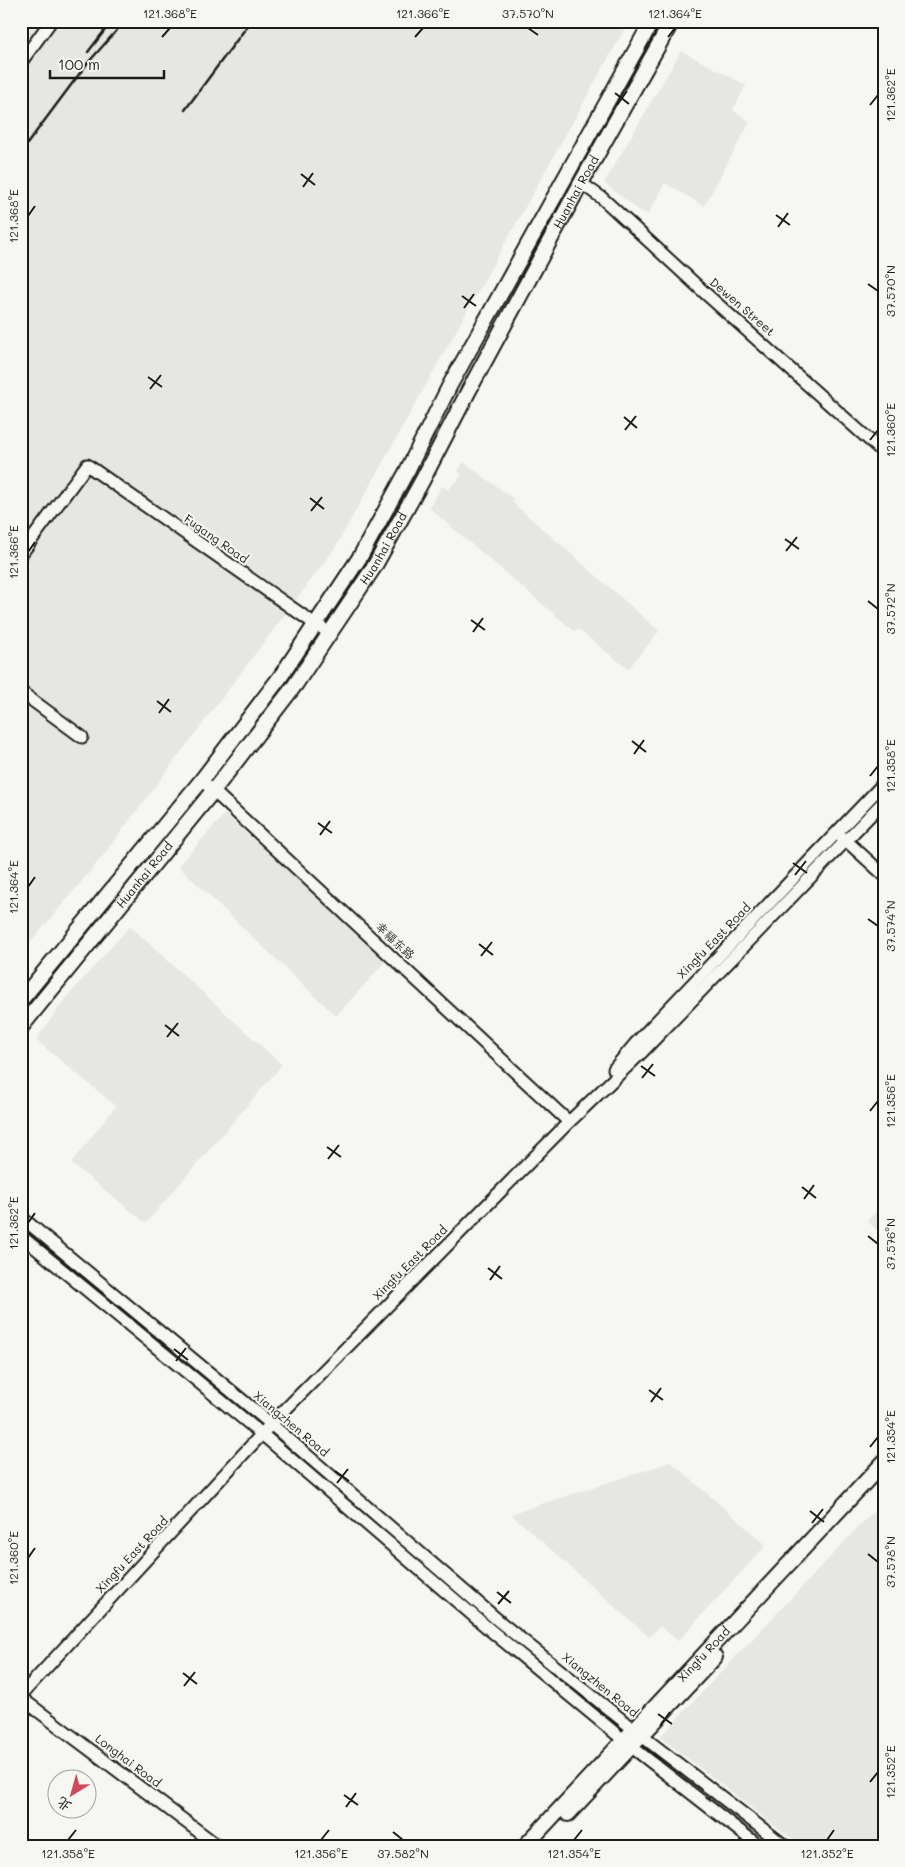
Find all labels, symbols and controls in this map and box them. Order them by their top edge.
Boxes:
text: 121.368°E [143,5,197,21]
text: 121.366°E [396,5,450,21]
text: 37.570°N [502,5,554,21]
text: 121.364°E [648,5,702,21]
scale bar [50,48,164,80]
text: 100 m [58,54,100,74]
text: 121.362°E [882,68,898,122]
street label: Huanhai Road [549,152,602,231]
text: 121.368°E [5,189,21,243]
text: 37.570°N [882,265,898,317]
street label: Dewen Street [707,274,779,339]
text: 121.360°E [882,403,898,457]
street label: Huanhai Road [356,509,410,587]
street label: Fugang Road [181,510,252,566]
text: 121.366°E [5,525,21,579]
text: 37.572°N [882,583,898,635]
text: 121.358°E [882,739,898,793]
street label: Huanhai Road [112,838,176,911]
text: 121.364°E [5,860,21,914]
street label: Xingfu East Road [673,899,754,982]
text: 37.574°N [882,900,898,952]
street label: 幸福东路 [373,918,419,962]
text: 121.356°E [882,1074,898,1128]
text: 121.362°E [5,1196,21,1250]
text: 37.576°N [882,1218,898,1270]
street label: Xingfu East Road [368,1221,450,1303]
street label: Xiangzhen Road [251,1387,333,1460]
text: 121.354°E [882,1410,898,1464]
street label: Xingfu East Road [91,1512,171,1596]
text: 121.360°E [5,1531,21,1585]
text: 37.578°N [882,1536,898,1588]
street label: Xingfu Road [673,1623,733,1685]
street label: Xiangzhen Road [559,1648,642,1720]
street label: Longhai Road [92,1730,165,1791]
text: 121.352°E [882,1745,898,1799]
north arrow [48,1770,98,1820]
text: 北 [53,1793,75,1817]
text: 121.358°E [41,1845,95,1861]
text: 121.356°E [294,1845,348,1861]
text: 37.582°N [377,1845,429,1861]
text: 121.354°E [547,1845,601,1861]
text: 121.352°E [800,1845,854,1861]

